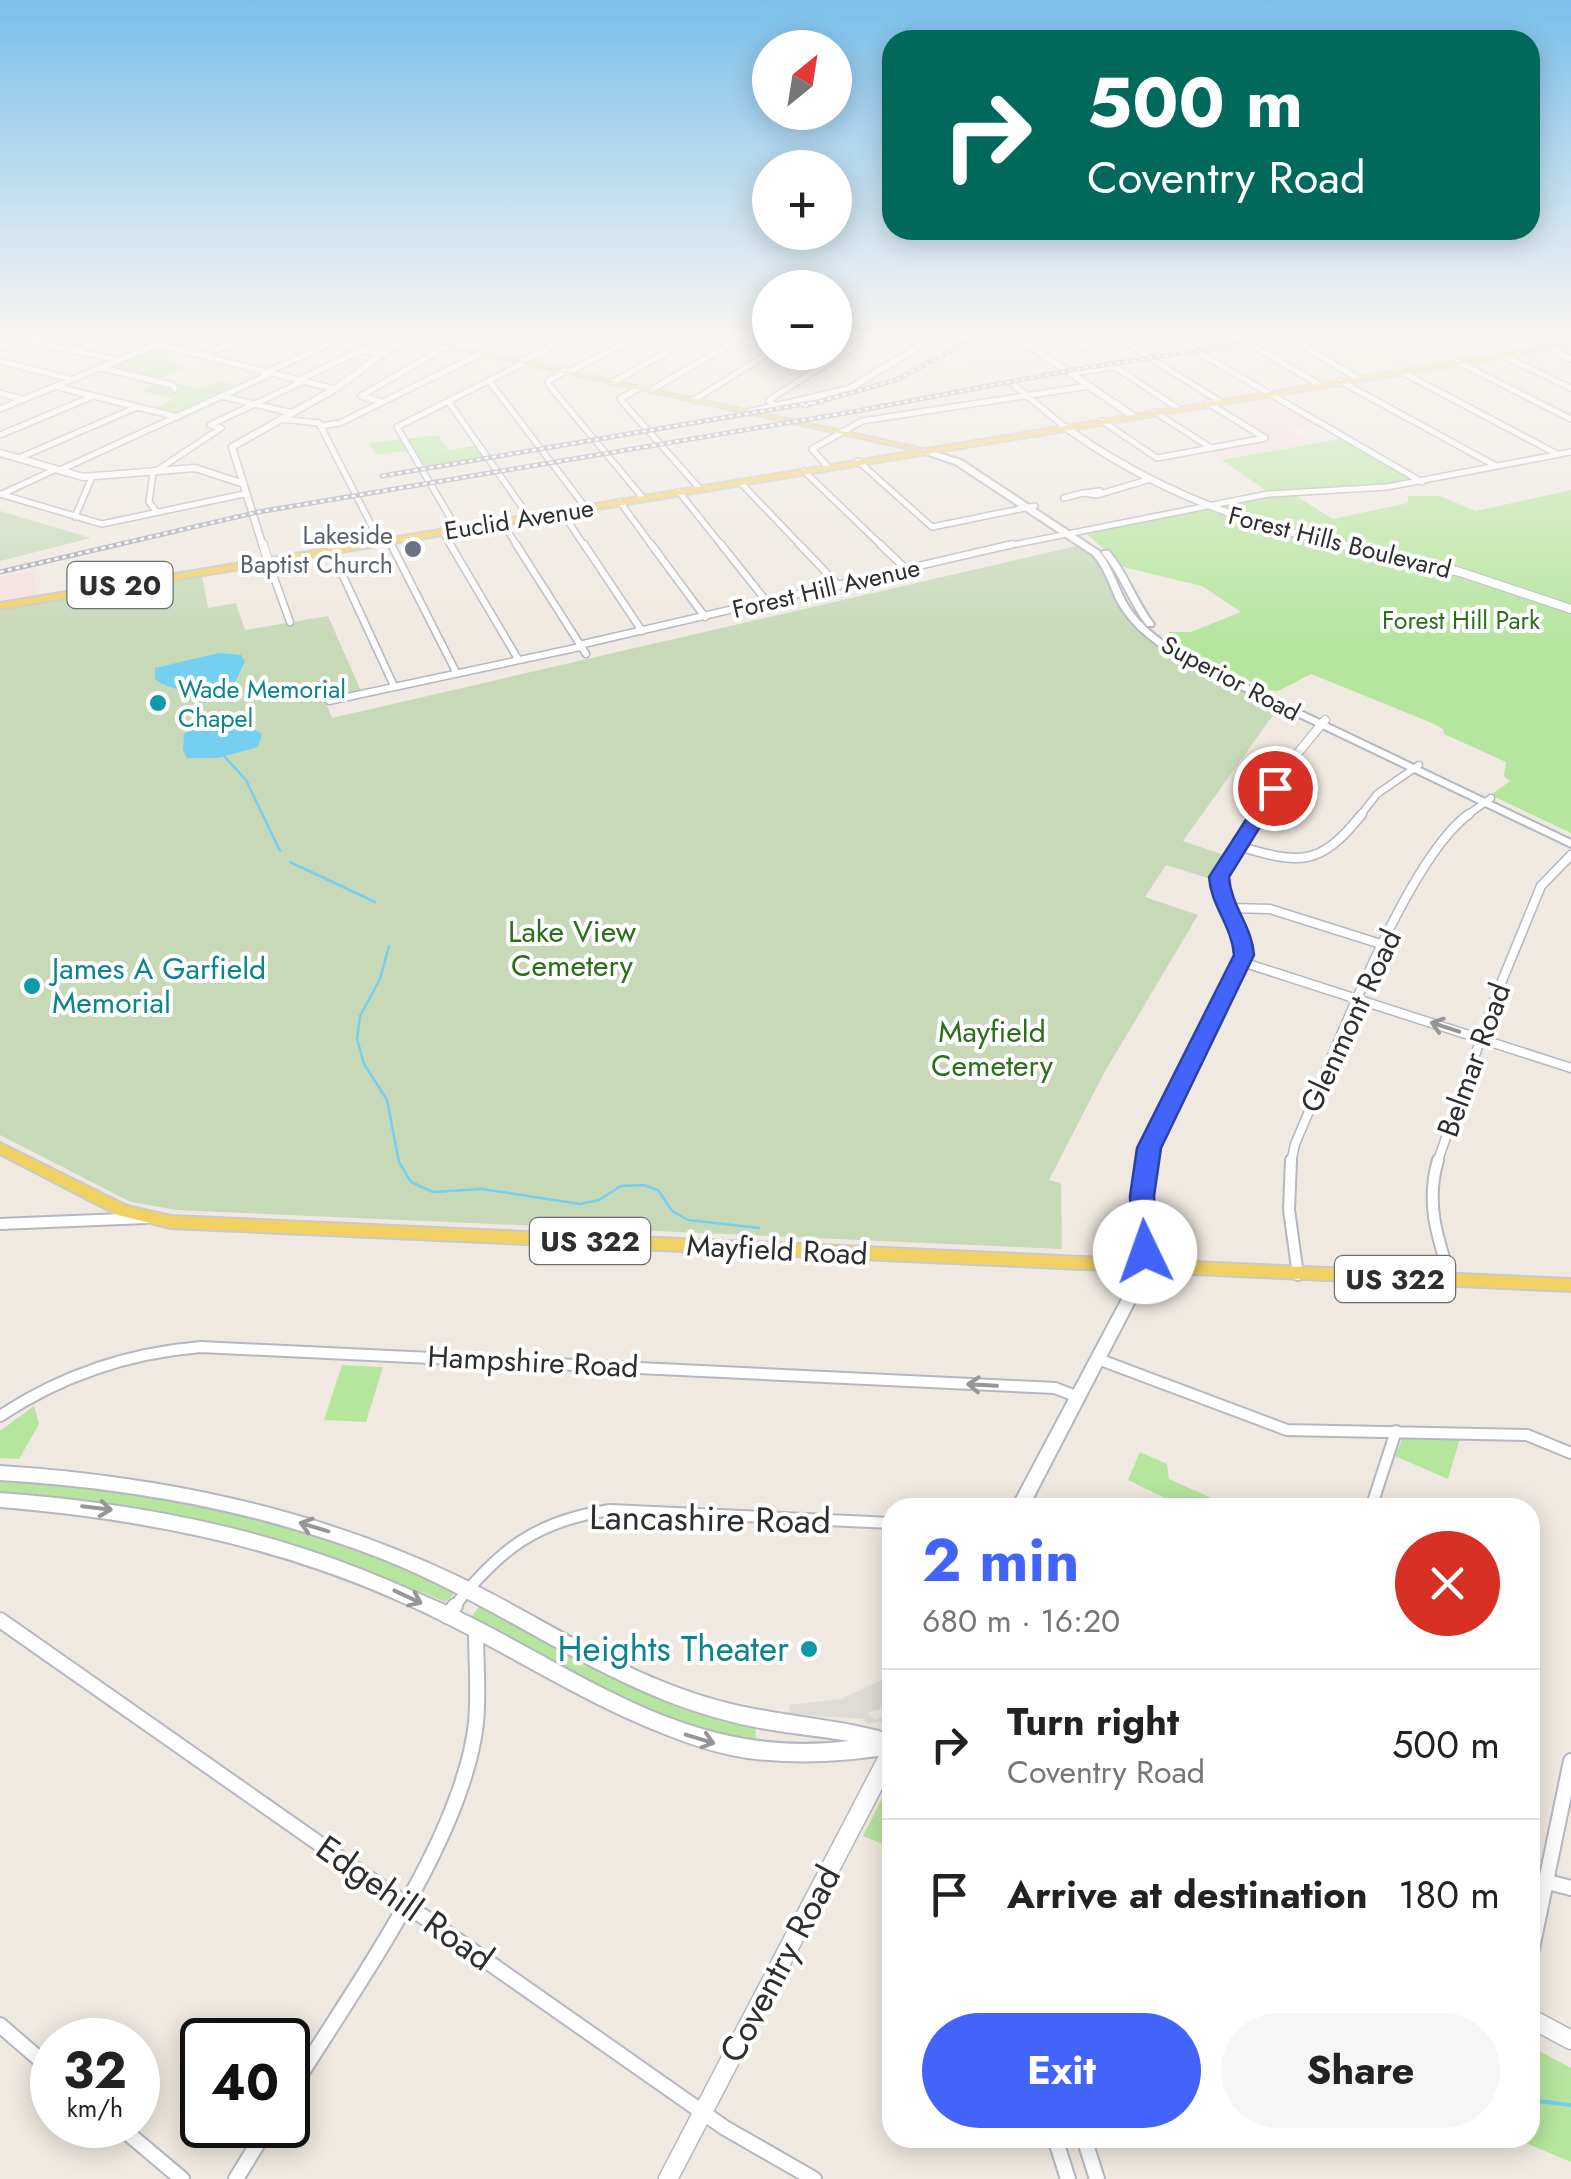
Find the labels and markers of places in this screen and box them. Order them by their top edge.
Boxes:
place label: Lakeside Baptist Church [240,517,393,582]
marker: Lakeside Baptist Church [402,538,424,560]
place label: Wade Memorial Chapel [178,671,346,736]
marker: Wade Memorial Chapel [147,692,169,714]
pin [1233,746,1318,831]
place label: James A Garfield Memorial [48,947,266,1024]
marker: James A Garfield Memorial [21,975,43,997]
place label: Heights Theater [558,1624,789,1674]
marker: Heights Theater [798,1638,820,1660]

